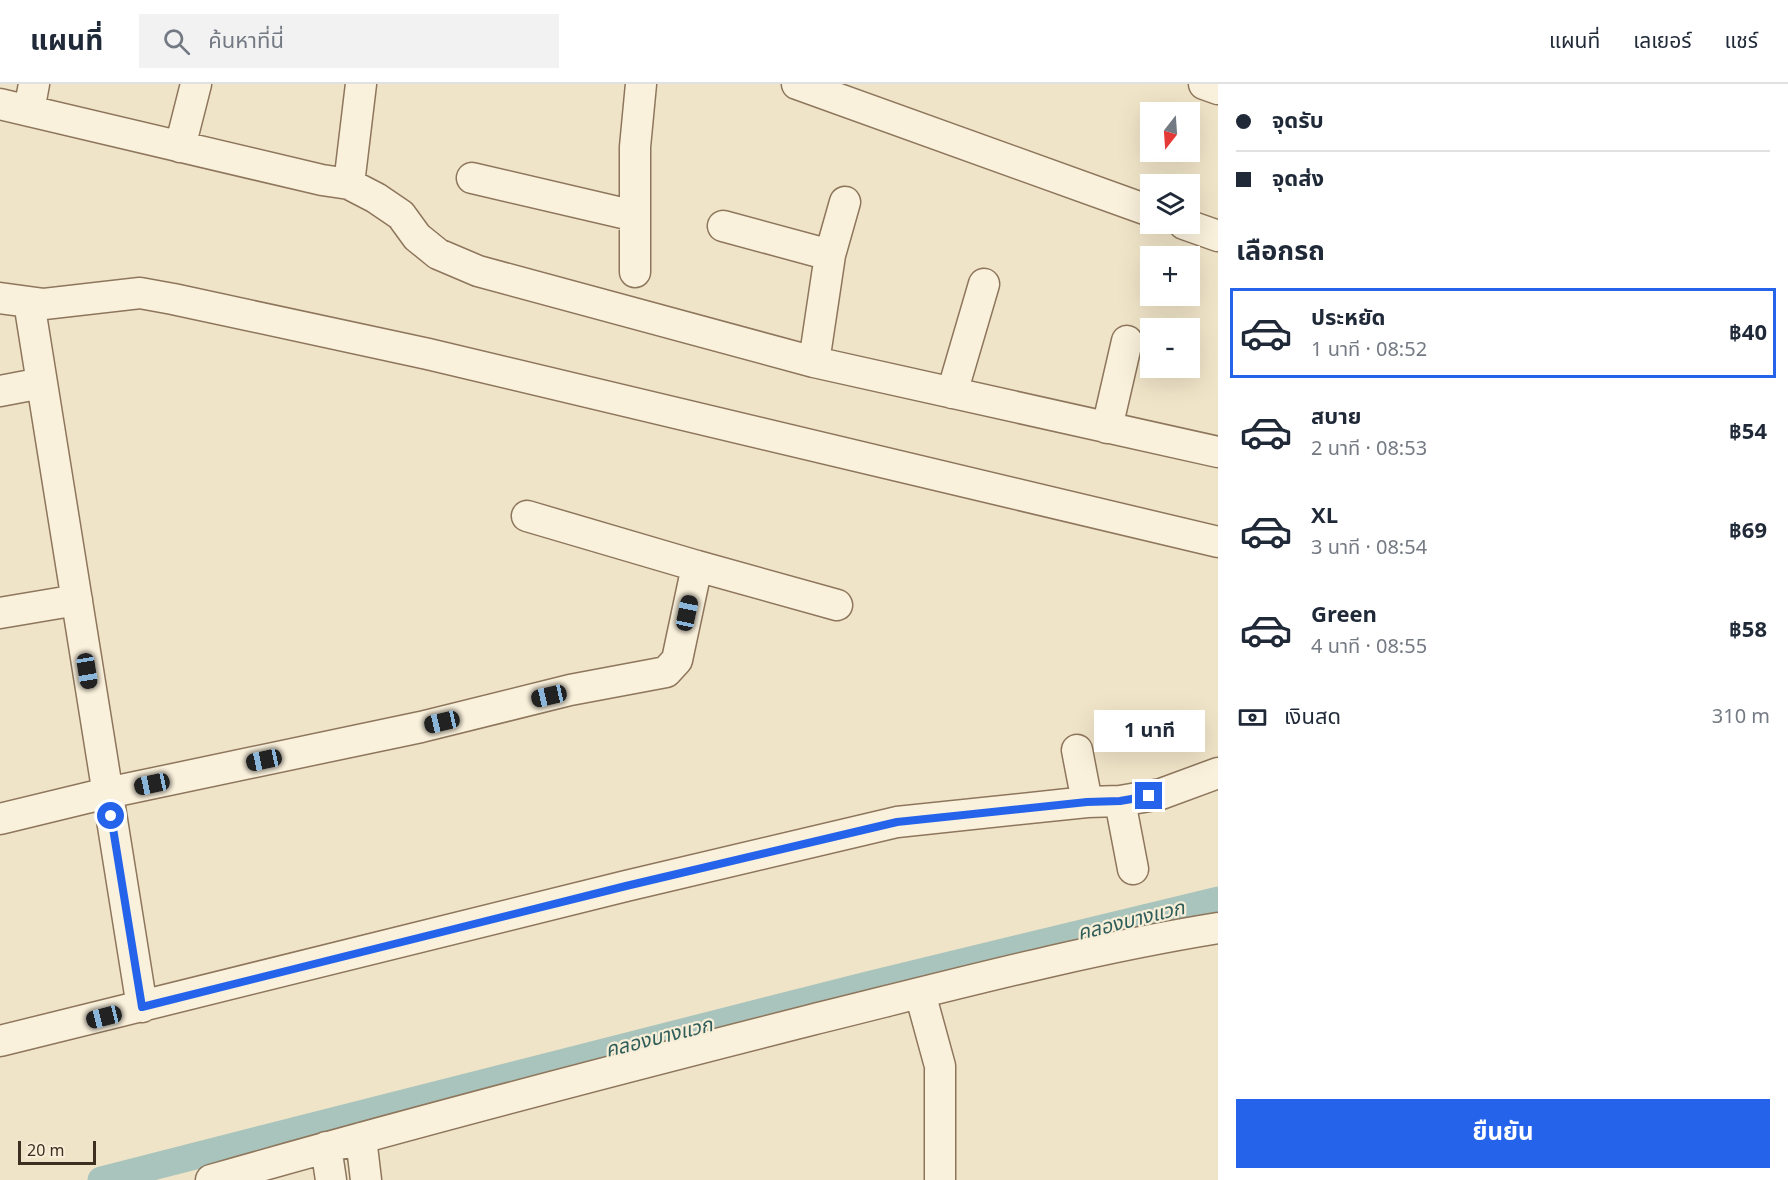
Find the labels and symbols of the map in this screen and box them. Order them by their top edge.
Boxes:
north arrow [1140,102,1200,162]
car [674,594,700,632]
car [75,652,99,690]
car [529,683,569,709]
car [422,709,462,735]
callout: 1 นาที [1094,709,1204,751]
car [245,747,283,773]
car [133,771,171,797]
route end [1135,782,1162,809]
route start [97,802,124,829]
water label: คลองบางแวก [1074,893,1189,949]
car [84,1004,124,1030]
water label: คลองบางแวก [602,1010,717,1066]
scale bar [18,1138,96,1166]

